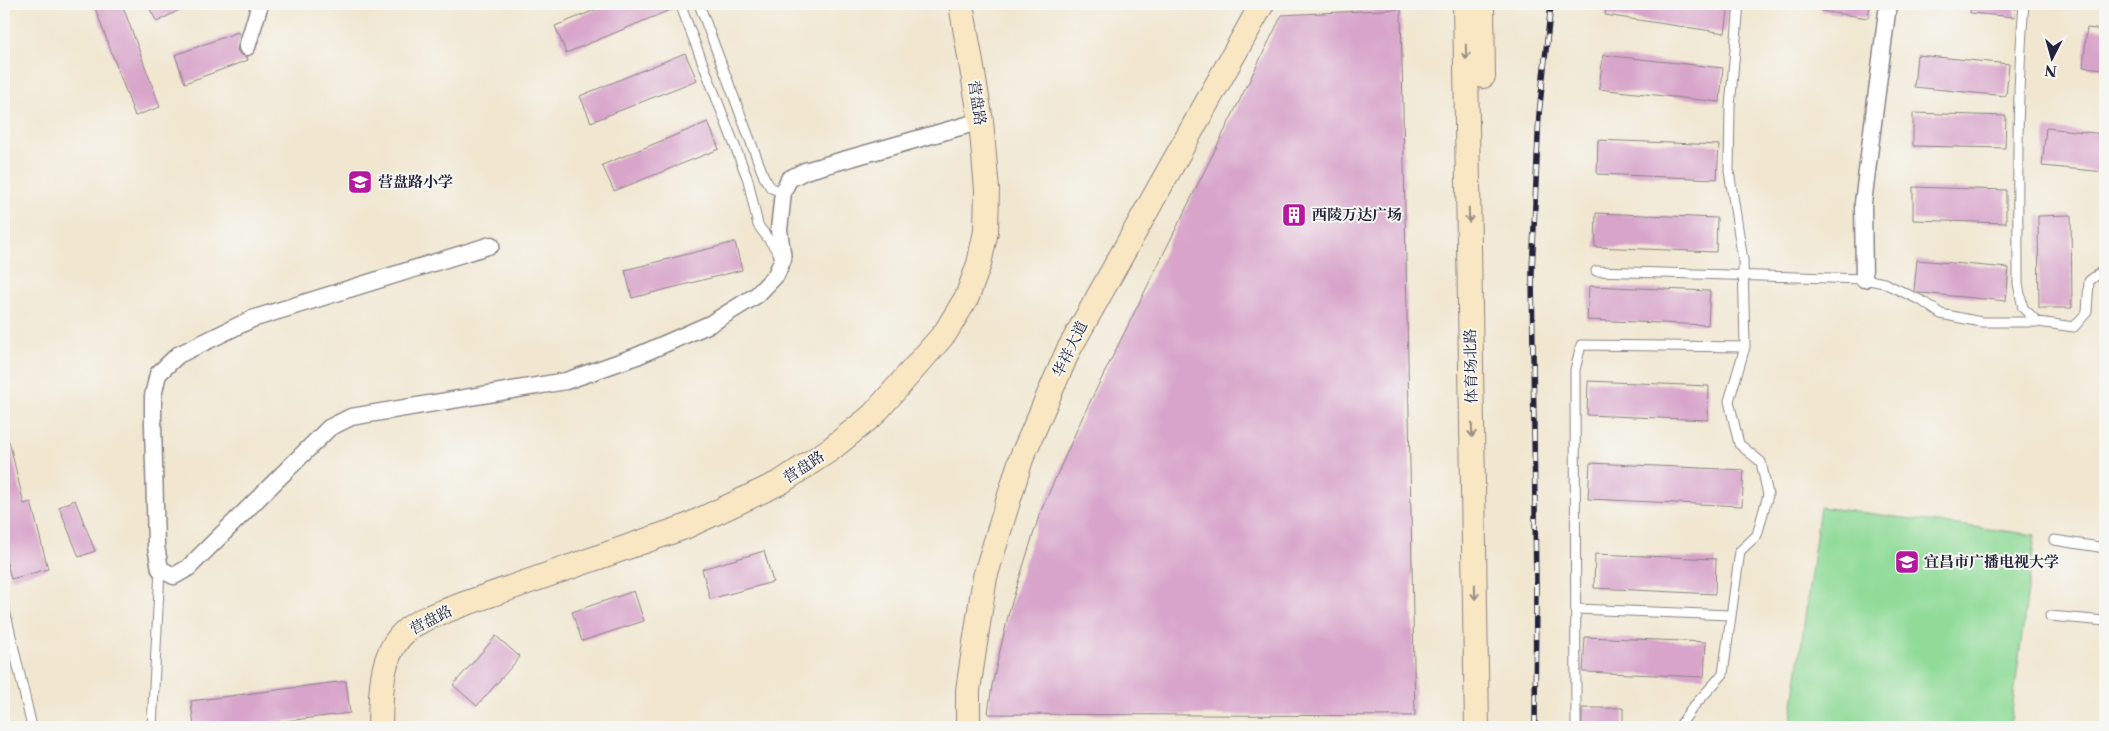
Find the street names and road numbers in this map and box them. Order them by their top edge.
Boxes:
street label: 营盘路 [965,79,990,127]
street label: 华祥大道 [1048,318,1091,380]
street label: 体育场北路 [1460,328,1481,404]
street label: 营盘路 [780,446,828,487]
street label: 营盘路 [406,601,455,638]

